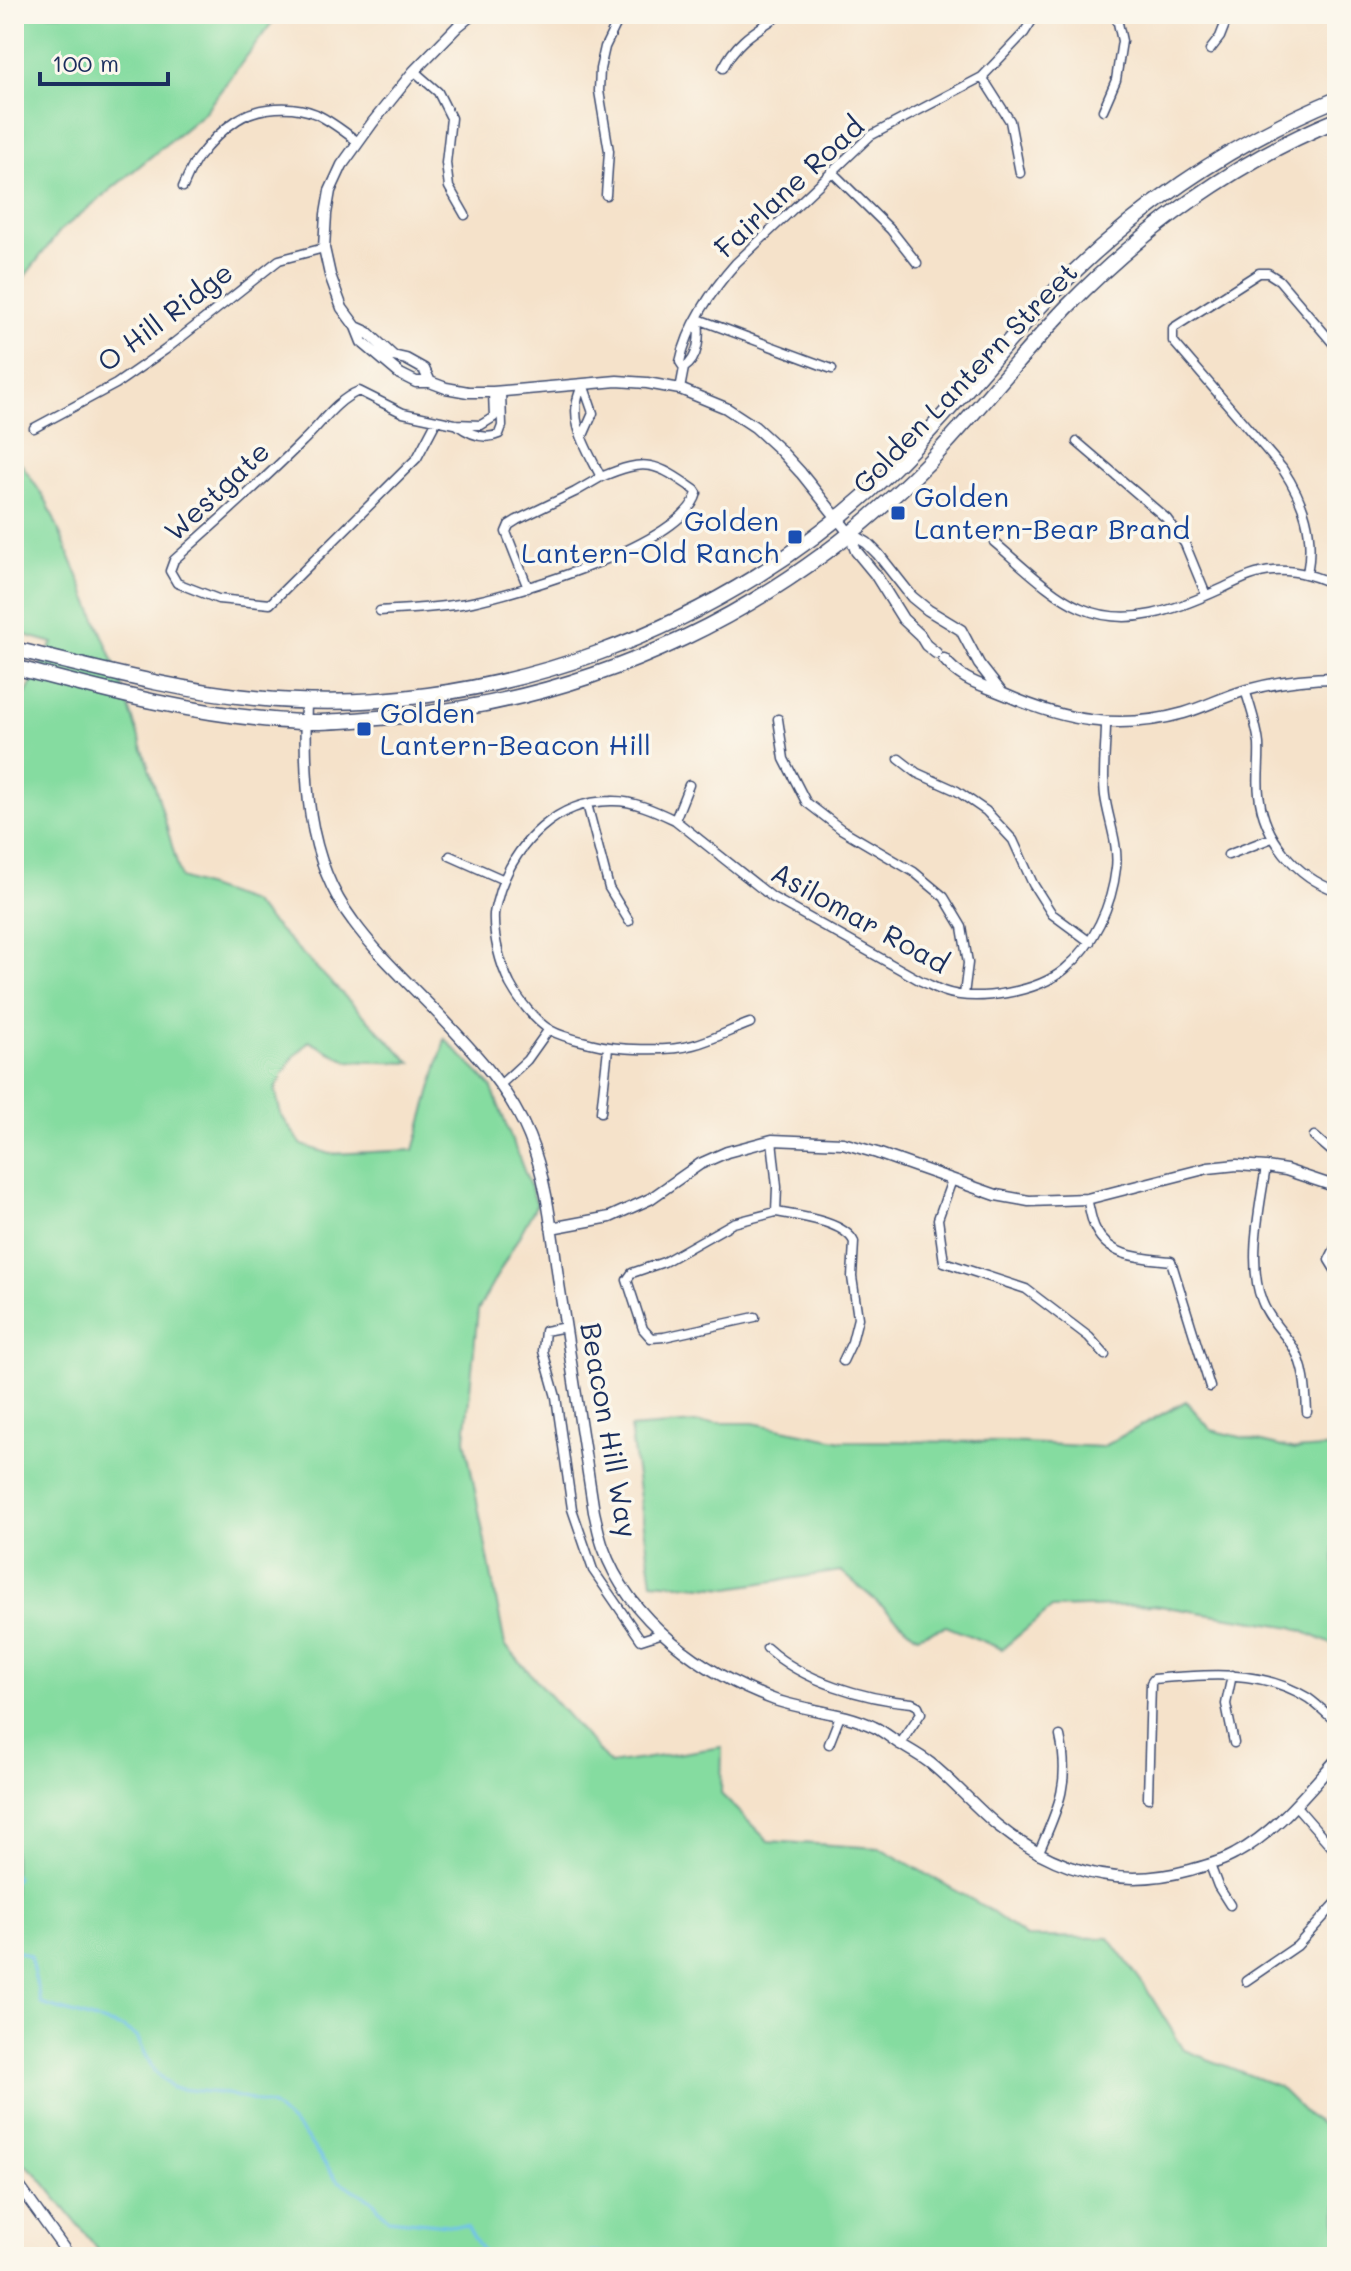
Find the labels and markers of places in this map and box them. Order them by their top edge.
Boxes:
place label: Golden Lantern-Bear Brand [914,478,1190,546]
place label: Golden Lantern-Old Ranch [521,502,779,570]
marker: Golden Lantern-Bear Brand [889,504,907,522]
marker: Golden Lantern-Old Ranch [786,528,804,546]
place label: Golden Lantern-Beacon Hill [380,694,651,762]
marker: Golden Lantern-Beacon Hill [355,720,373,738]

